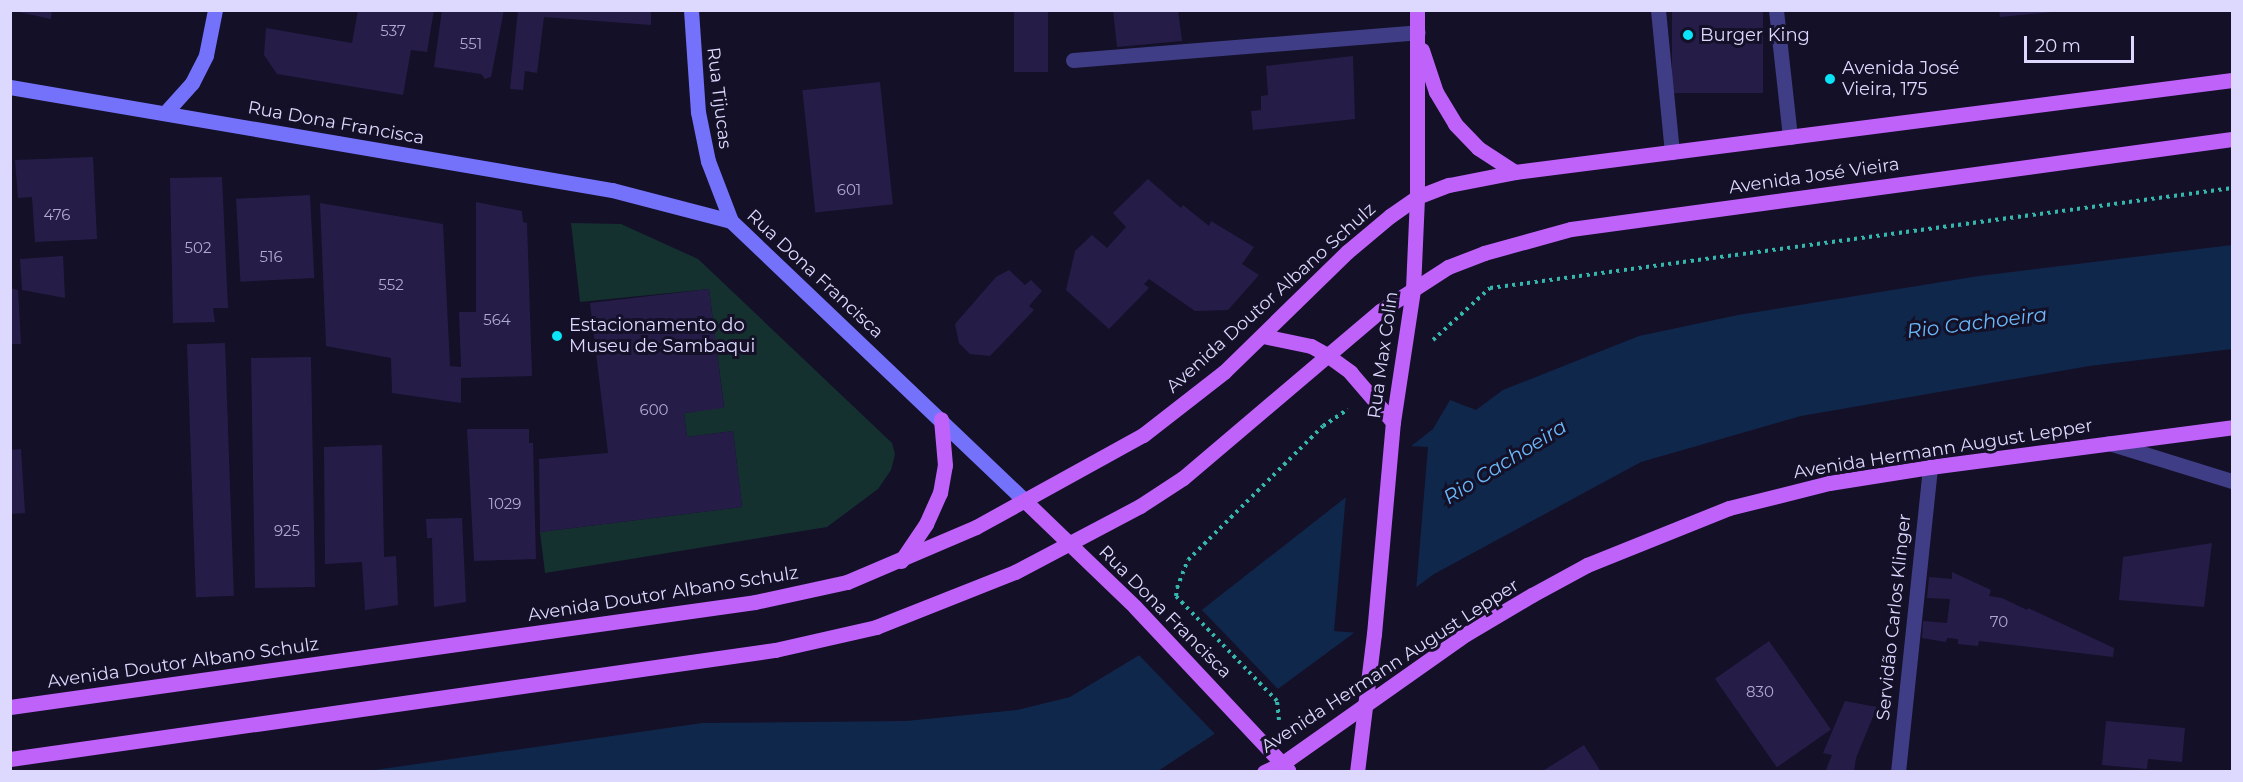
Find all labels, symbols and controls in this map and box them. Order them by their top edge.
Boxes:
house number: 537 [380,22,406,40]
place label: Burger King [1700,24,1810,46]
scale bar [2027,24,2136,62]
marker: Burger King [1681,28,1695,42]
house number: 551 [460,35,482,53]
text: 20 m [2035,35,2081,57]
street label: Rua Tijucas [702,46,736,150]
place label: Avenida José Vieira, 175 [1842,58,1959,100]
marker: Avenida José Vieira, 175 [1823,72,1837,86]
street label: Rua Dona Francisca [246,97,426,149]
street label: Avenida José Vieira [1727,153,1901,199]
house number: 601 [837,181,861,199]
street label: Avenida Doutor Albano Schulz [1162,198,1380,398]
street label: Rua Dona Francisca [742,205,888,343]
house number: 476 [44,206,70,224]
house number: 502 [185,239,211,257]
house number: 516 [259,248,283,266]
house number: 552 [378,276,404,294]
street label: Rua Max Colin [1363,290,1403,420]
water label: Rio Cachoeira [1906,302,2048,344]
house number: 564 [483,311,511,329]
place label: Estacionamento do Museu de Sambaqui [569,315,755,358]
marker: Estacionamento do Museu de Sambaqui [550,329,564,343]
house number: 600 [640,401,668,419]
water label: Rio Cachoeira [1439,414,1571,510]
street label: Avenida Hermann August Lepper [1792,415,2094,483]
house number: 1029 [489,495,521,513]
street label: Servidão Carlos Klinger [1872,513,1916,721]
house number: 925 [274,522,300,540]
street label: Rua Dona Francisca [1094,541,1236,683]
street label: Avenida Doutor Albano Schulz [526,562,800,626]
street label: Avenida Hermann August Lepper [1257,575,1523,757]
house number: 70 [1990,613,2008,631]
street label: Avenida Doutor Albano Schulz [46,633,320,693]
house number: 830 [1746,683,1774,701]

